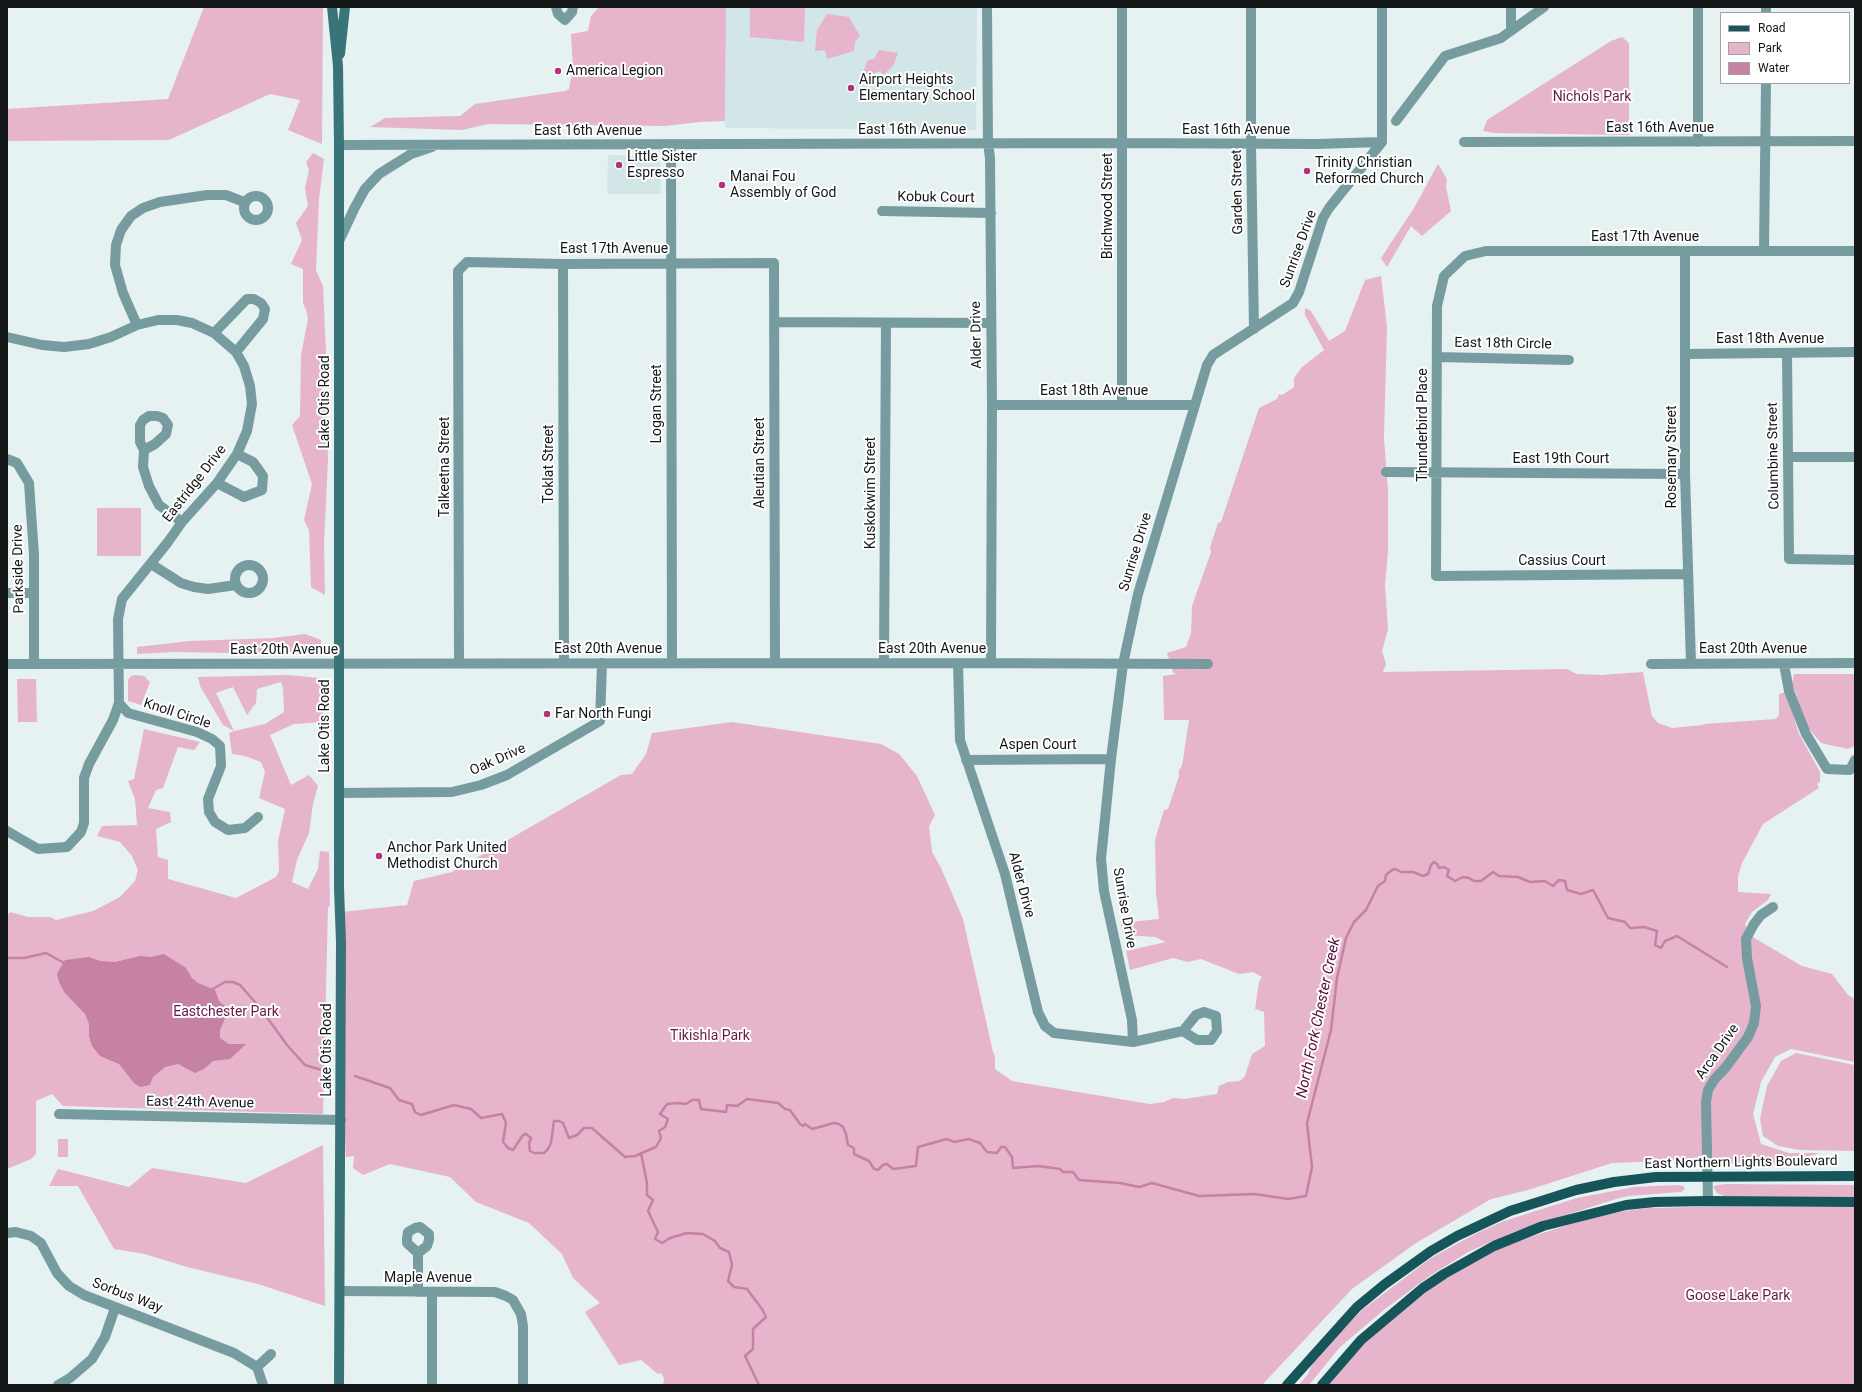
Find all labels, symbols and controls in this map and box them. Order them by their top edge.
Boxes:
legend [1720,12,1850,84]
text: Road [1758,21,1786,35]
text: Park [1758,41,1782,55]
text: Water [1758,61,1789,75]
place label: America Legion [566,63,663,79]
marker: America Legion [553,66,563,76]
place label: Airport Heights Elementary School [859,72,975,104]
marker: Airport Heights Elementary School [846,83,856,93]
park label: Nichols Park [1553,89,1631,105]
street label: East 16th Avenue [1606,120,1714,136]
street label: East 16th Avenue [858,122,966,138]
street label: East 16th Avenue [1182,122,1290,138]
street label: East 16th Avenue [534,123,642,139]
place label: Little Sister Espresso [627,149,697,182]
street label: Garden Street [1229,149,1247,235]
street label: Birchwood Street [1100,153,1116,259]
place label: Trinity Christian Reformed Church [1315,155,1424,188]
marker: Little Sister Espresso [614,160,624,170]
marker: Trinity Christian Reformed Church [1302,166,1312,176]
place label: Manai Fou Assembly of God [730,169,836,202]
marker: Manai Fou Assembly of God [717,180,727,190]
street label: Kobuk Court [897,189,975,207]
street label: Sunrise Drive [1277,208,1321,290]
street label: East 17th Avenue [1591,229,1699,245]
street label: East 17th Avenue [560,241,668,257]
street label: Alder Drive [968,301,986,369]
street label: East 18th Avenue [1716,331,1824,347]
street label: East 18th Circle [1454,335,1552,353]
street label: Lake Otis Road [317,355,333,449]
street label: Logan Street [649,364,665,444]
street label: Thunderbird Place [1415,368,1431,482]
street label: East 18th Avenue [1040,383,1148,399]
street label: Columbine Street [1765,402,1783,510]
street label: Rosemary Street [1664,405,1680,509]
street label: Talkeetna Street [437,417,453,517]
street label: Aleutian Street [752,417,768,509]
street label: Toklat Street [541,425,557,503]
street label: Kuskokwim Street [863,437,879,549]
street label: Eastridge Drive [160,442,230,526]
street label: East 19th Court [1513,451,1609,467]
street label: Sunrise Drive [1116,511,1156,593]
street label: Parkside Drive [10,524,28,614]
street label: Cassius Court [1518,553,1606,569]
street label: East 20th Avenue [554,641,662,657]
street label: East 20th Avenue [878,641,986,657]
street label: East 20th Avenue [1699,641,1807,657]
street label: East 20th Avenue [230,642,338,658]
street label: Lake Otis Road [317,679,333,773]
street label: Knoll Circle [141,695,213,733]
place label: Far North Fungi [555,706,651,722]
marker: Far North Fungi [542,709,552,719]
street label: Aspen Court [999,737,1077,753]
street label: Oak Drive [468,740,528,780]
place label: Anchor Park United Methodist Church [387,840,507,872]
street label: Alder Drive [1004,850,1038,920]
marker: Anchor Park United Methodist Church [374,851,384,861]
street label: Sunrise Drive [1109,866,1139,950]
water label: North Fork Chester Creek [1293,936,1345,1100]
street label: Lake Otis Road [319,1003,335,1097]
park label: Eastchester Park [173,1004,279,1020]
street label: Arca Drive [1693,1021,1743,1083]
park label: Tikishla Park [670,1028,750,1044]
street label: East 24th Avenue [146,1094,254,1112]
street label: East Northern Lights Boulevard [1644,1153,1838,1173]
street label: Maple Avenue [384,1270,472,1286]
street label: Sorbus Way [90,1275,164,1317]
park label: Goose Lake Park [1686,1288,1790,1304]

